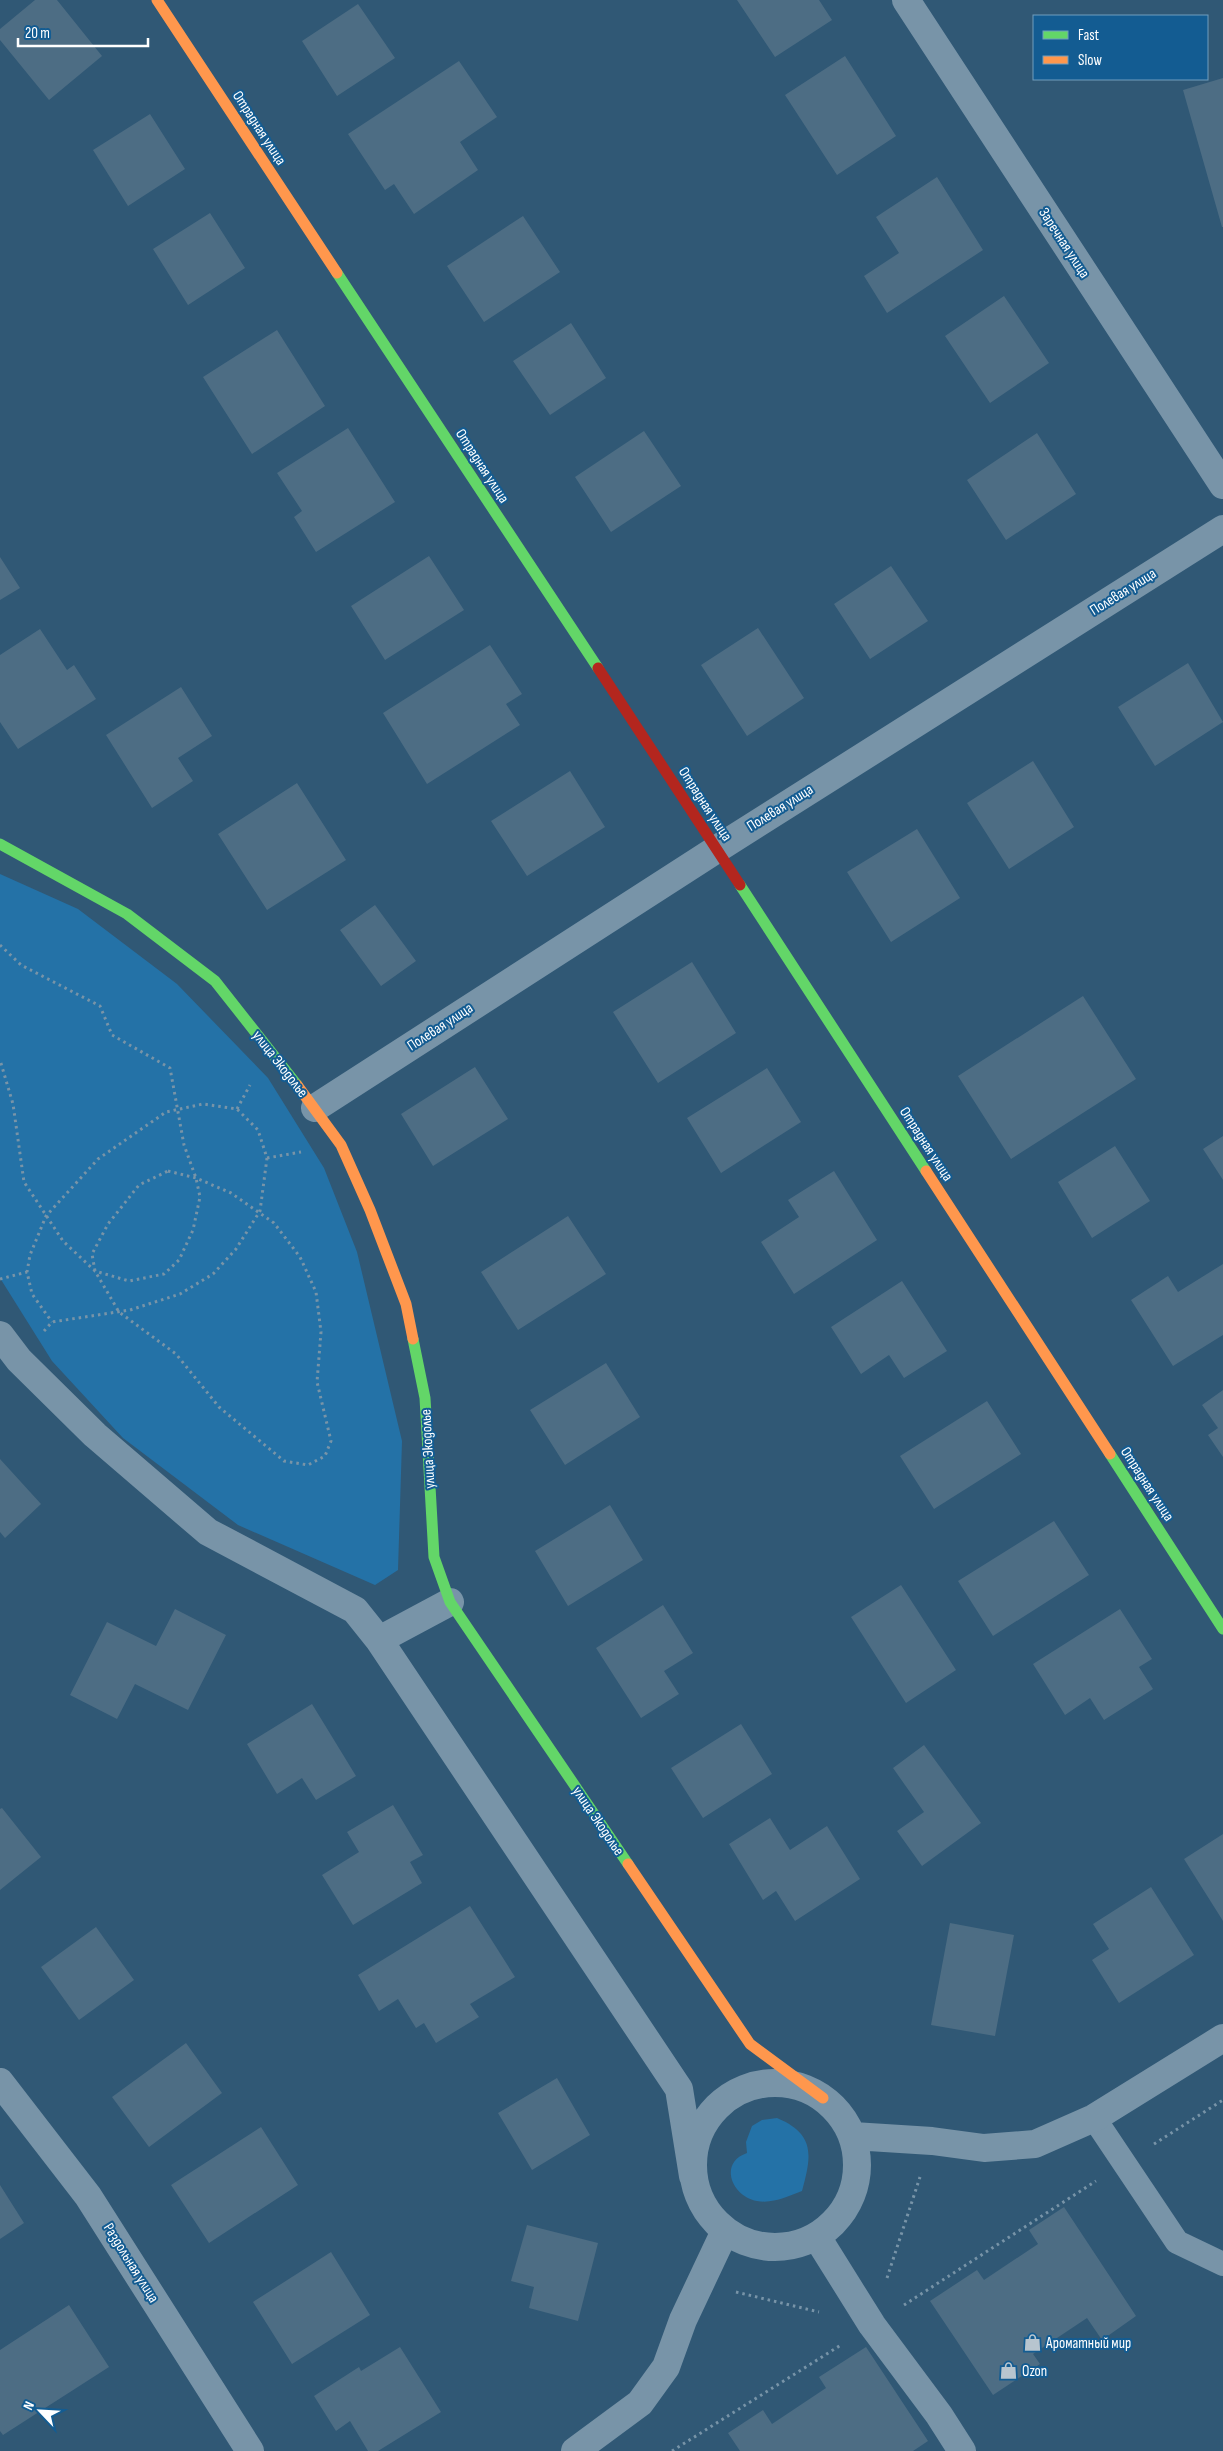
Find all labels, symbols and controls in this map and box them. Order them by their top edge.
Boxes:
scale bar [18,15,148,47]
legend [1033,15,1208,80]
text: 20 m [25,24,50,43]
text: Fast [1078,26,1100,45]
text: Slow [1078,51,1102,70]
street label: Отрадная улица [228,87,290,169]
street label: Заречная улица [1034,204,1094,282]
street label: Отрадная улица [451,425,513,507]
street label: Полевая улица [1086,564,1160,620]
street label: Отрадная улица [674,763,736,845]
street label: Полевая улица [743,780,817,836]
street label: Полевая улица [404,999,477,1055]
street label: улица Экодолье [248,1027,312,1101]
street label: Отрадная улица [895,1103,957,1185]
street label: улица Экодолье [416,1409,440,1489]
street label: Отрадная улица [1116,1443,1178,1525]
street label: улица Экодолье [568,1783,628,1859]
street label: Раздольная улица [99,2220,163,2307]
shop icon: Ароматный мир [1022,2333,1042,2353]
place label: Ароматный мир [1045,2334,1131,2353]
shop icon: Ozon [998,2361,1018,2381]
place label: Ozon [1022,2362,1047,2381]
north arrow [15,2386,65,2436]
text: N [19,2399,38,2413]

